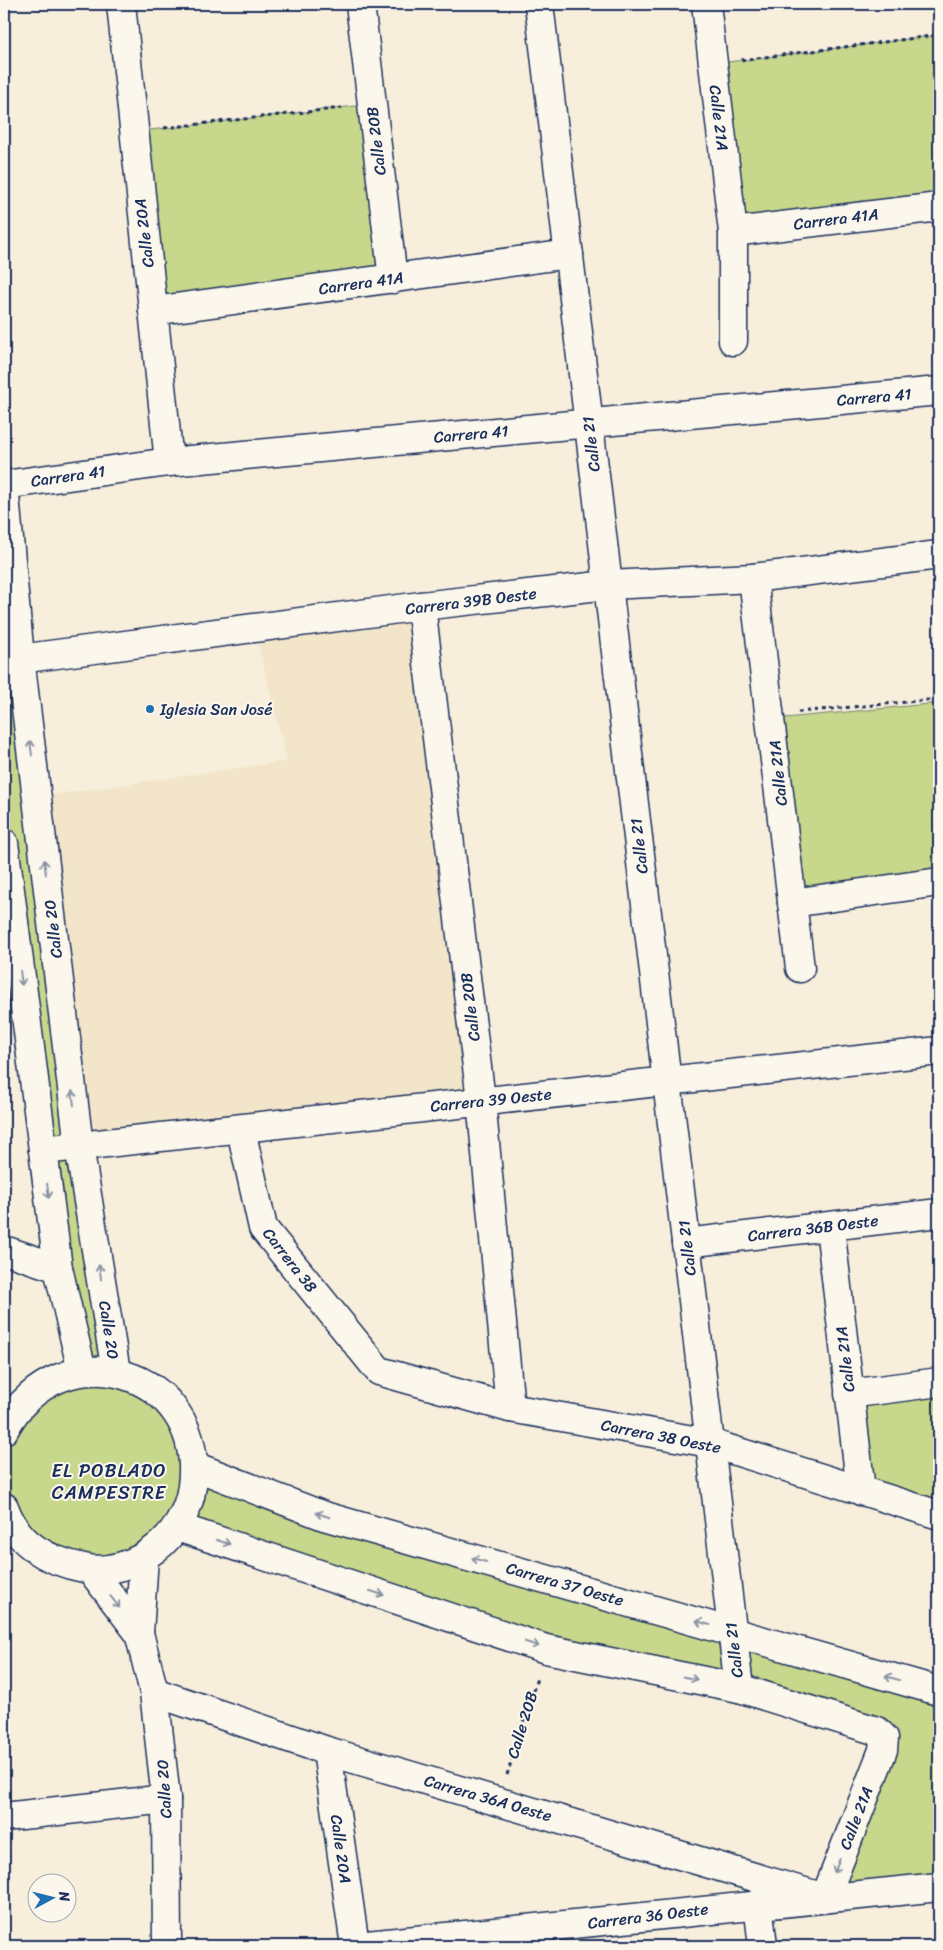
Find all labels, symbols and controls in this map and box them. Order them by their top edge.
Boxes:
street label: Calle 21A [701,83,737,153]
street label: Calle 20B [357,105,395,177]
street label: Calle 20A [125,197,163,269]
street label: Carrera 41A [792,199,880,239]
street label: Carrera 41A [317,263,405,303]
street label: Carrera 41 [835,379,913,415]
street label: Calle 21 [573,415,609,473]
street label: Carrera 41 [432,416,510,452]
street label: Carrera 41 [29,456,107,496]
street label: Carrera 39B Oeste [404,579,538,623]
place label: Iglesia San José [159,695,272,724]
marker: Iglesia San José [144,703,156,715]
street label: Calle 21A [760,739,796,807]
one-way arrow [26,740,36,756]
street label: Calle 21 [621,817,657,875]
one-way arrow [40,859,50,875]
street label: Calle 20 [35,898,71,960]
one-way arrow [16,970,26,986]
street label: Calle 20B [451,971,489,1043]
street label: Carrera 39 Oeste [429,1079,553,1121]
one-way arrow [68,1090,78,1106]
one-way arrow [43,1183,53,1199]
street label: Carrera 36B Oeste [746,1206,880,1250]
street label: Calle 21 [669,1219,705,1277]
street label: Carrera 38 [255,1221,325,1299]
one-way arrow [94,1264,104,1280]
street label: Calle 20 [90,1299,128,1361]
street label: Calle 21A [827,1324,863,1394]
street label: Carrera 38 Oeste [598,1410,724,1462]
district label: EL POBLADO CAMPESTRE [51,1454,167,1509]
one-way arrow [315,1510,331,1519]
one-way arrow [215,1538,230,1547]
street label: Carrera 37 Oeste [503,1553,627,1615]
one-way arrow [471,1554,487,1564]
one-way arrow [369,1589,385,1599]
one-way arrow [110,1595,120,1609]
one-way arrow [695,1618,711,1627]
street label: Calle 21 [716,1621,752,1679]
one-way arrow [523,1640,539,1650]
one-way arrow [885,1672,901,1682]
one-way arrow [682,1674,698,1684]
street label: Calle 20B [498,1688,546,1762]
street label: Calle 20 [147,1759,181,1819]
street label: Carrera 36A Oeste [421,1766,555,1830]
street label: Calle 21A [831,1782,881,1854]
street label: Calle 20A [322,1813,360,1885]
one-way arrow [832,1858,841,1873]
north arrow [28,1872,78,1922]
text: N [51,1889,77,1903]
street label: Carrera 36 Oeste [586,1894,710,1938]

